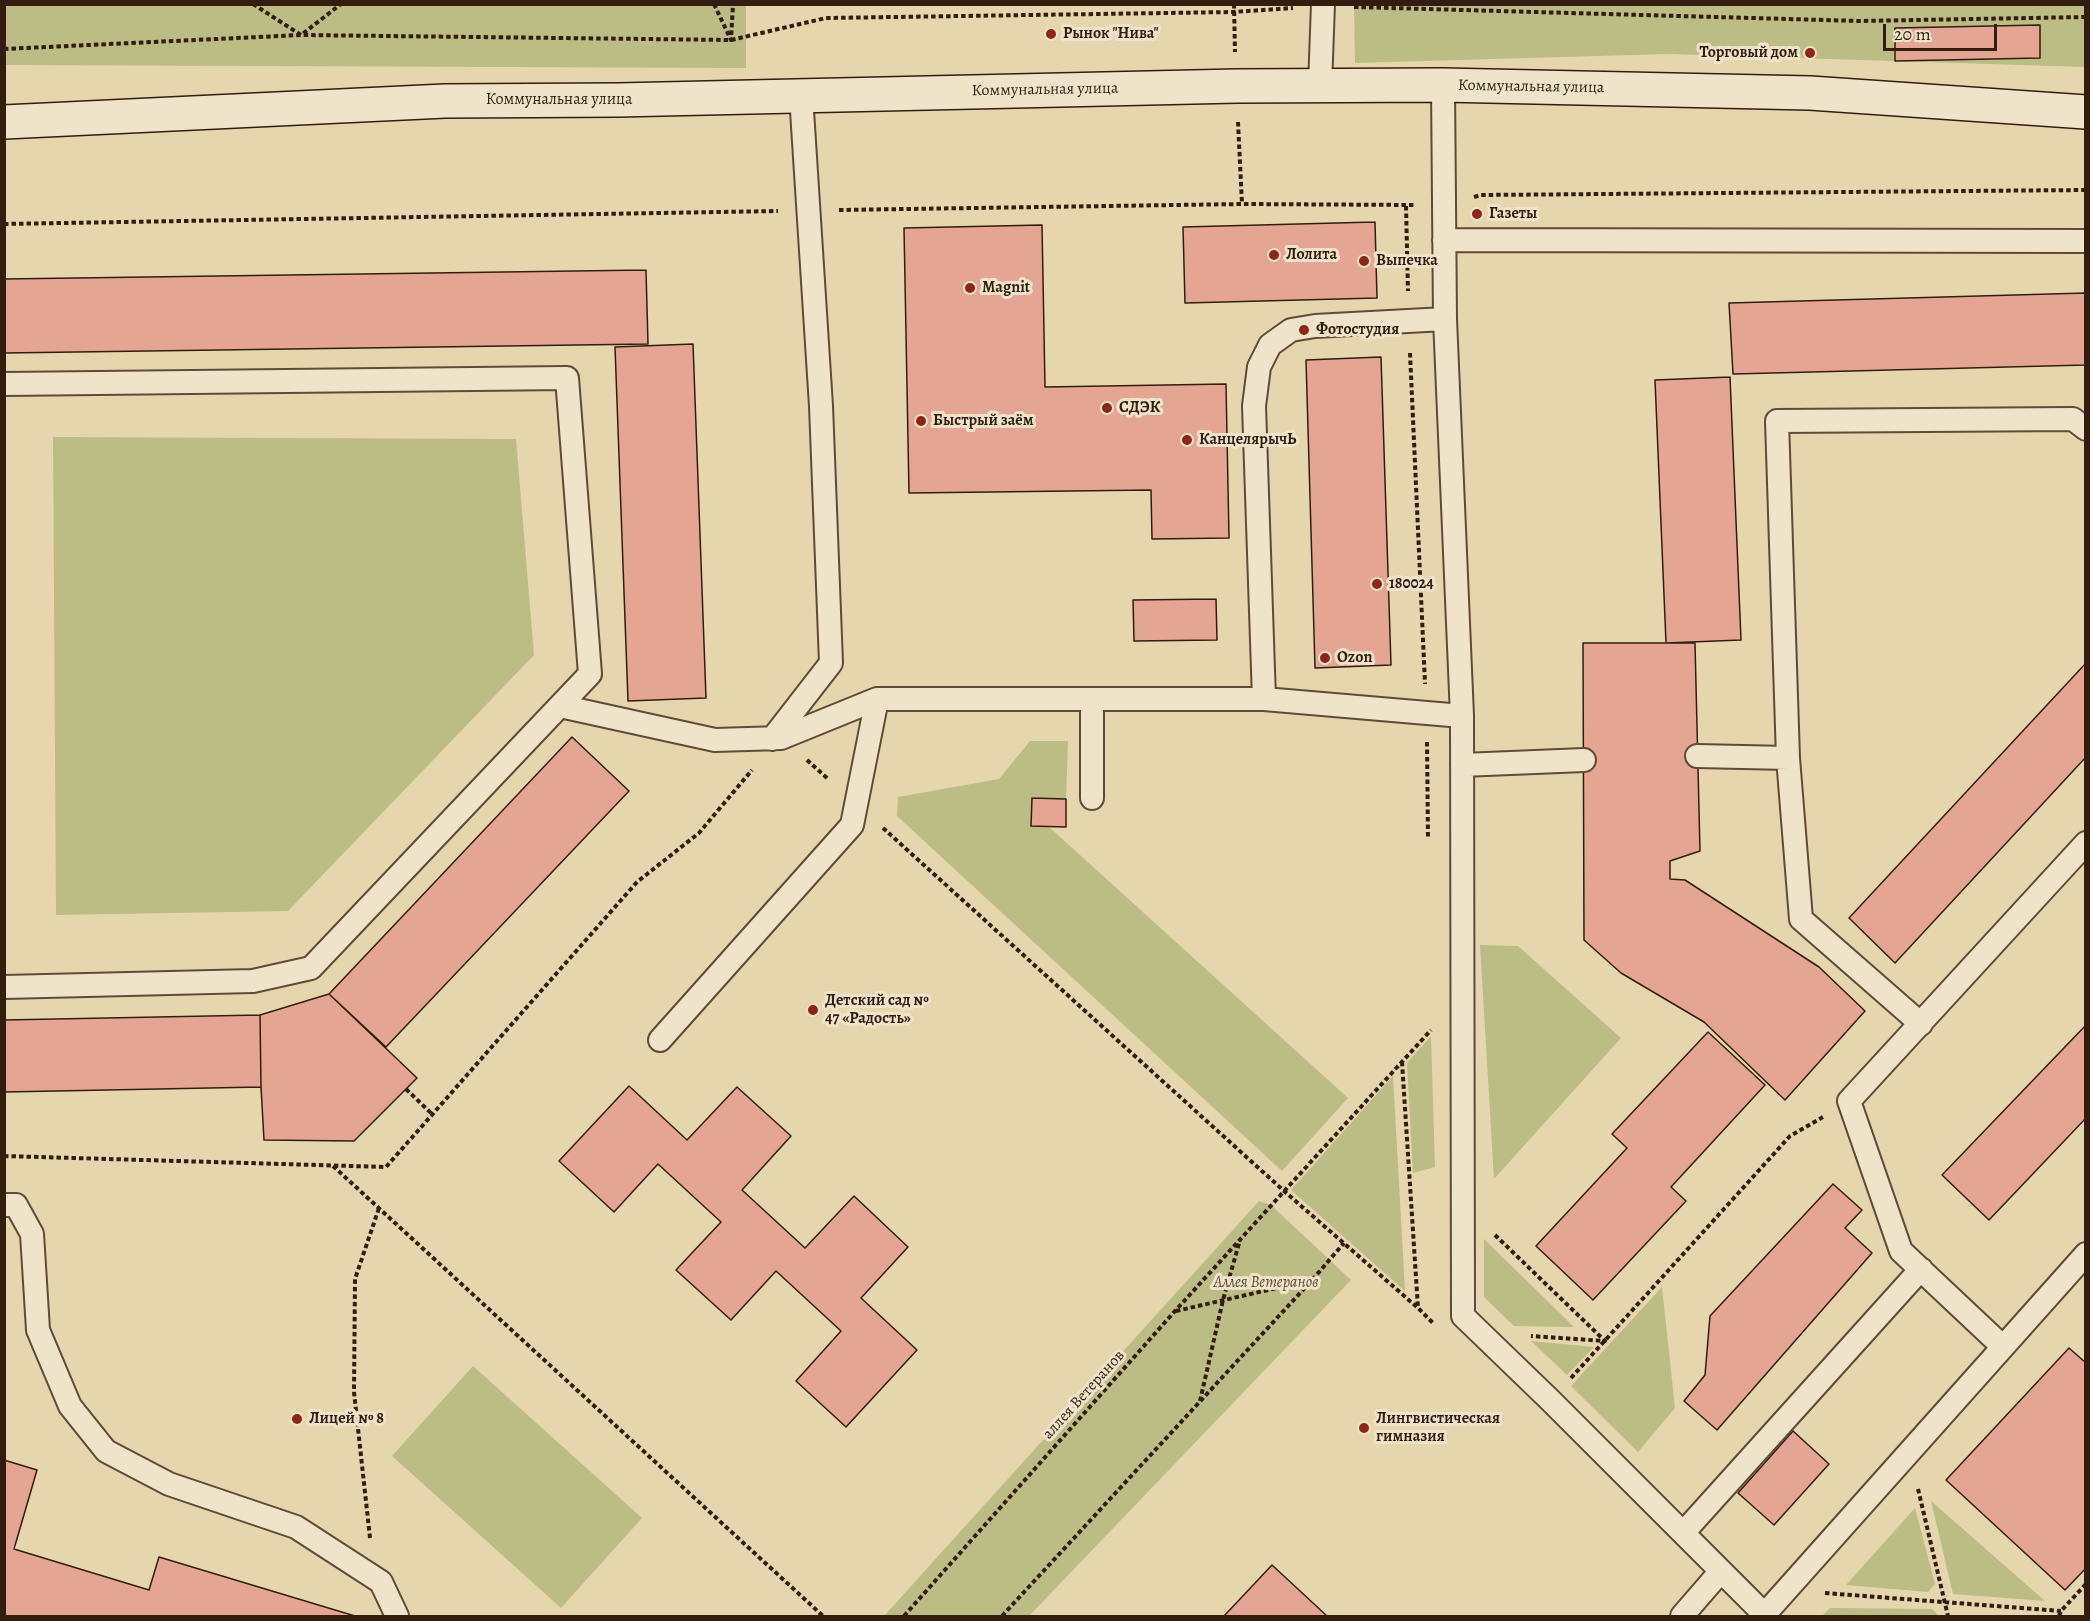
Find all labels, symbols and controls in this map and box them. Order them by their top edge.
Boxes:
scale bar [1886,12,2000,50]
text: 20 m [1894,22,1931,46]
place label: Рынок "Нива" [1063,24,1159,44]
marker: Рынок "Нива" [1044,27,1058,41]
place label: Торговый дом [1699,43,1798,63]
marker: Торговый дом [1803,46,1817,60]
street label: Коммунальная улица [1458,76,1604,98]
street label: Коммунальная улица [972,79,1118,101]
street label: Коммунальная улица [486,90,632,110]
place label: Газеты [1489,204,1537,224]
marker: Газеты [1470,207,1484,221]
place label: Лолита [1286,245,1337,265]
marker: Лолита [1267,248,1281,262]
place label: Выпечка [1376,251,1438,271]
marker: Выпечка [1357,254,1371,268]
place label: Magnit [982,278,1030,298]
marker: Magnit [963,281,977,295]
place label: Фотостудия [1316,320,1399,340]
marker: Фотостудия [1297,323,1311,337]
place label: СДЭК [1119,398,1160,418]
marker: СДЭК [1100,401,1114,415]
place label: Быстрый заём [933,411,1033,431]
marker: Быстрый заём [914,414,928,428]
place label: КанцелярычЬ [1199,430,1297,450]
marker: КанцелярычЬ [1180,433,1194,447]
place label: 180024 [1389,574,1434,594]
marker: 180024 [1370,577,1384,591]
place label: Ozon [1337,648,1372,668]
marker: Ozon [1318,651,1332,665]
place label: Детский сад № 47 «Радость» [825,991,929,1029]
marker: Детский сад № 47 «Радость» [806,1003,820,1017]
park label: Аллея Ветеранов [1214,1273,1318,1293]
street label: аллея Ветеранов [1039,1347,1129,1443]
place label: Лицей № 8 [309,1409,384,1429]
place label: Лингвистическая гимназия [1376,1409,1500,1447]
marker: Лицей № 8 [290,1412,304,1426]
marker: Лингвистическая гимназия [1357,1421,1371,1435]

